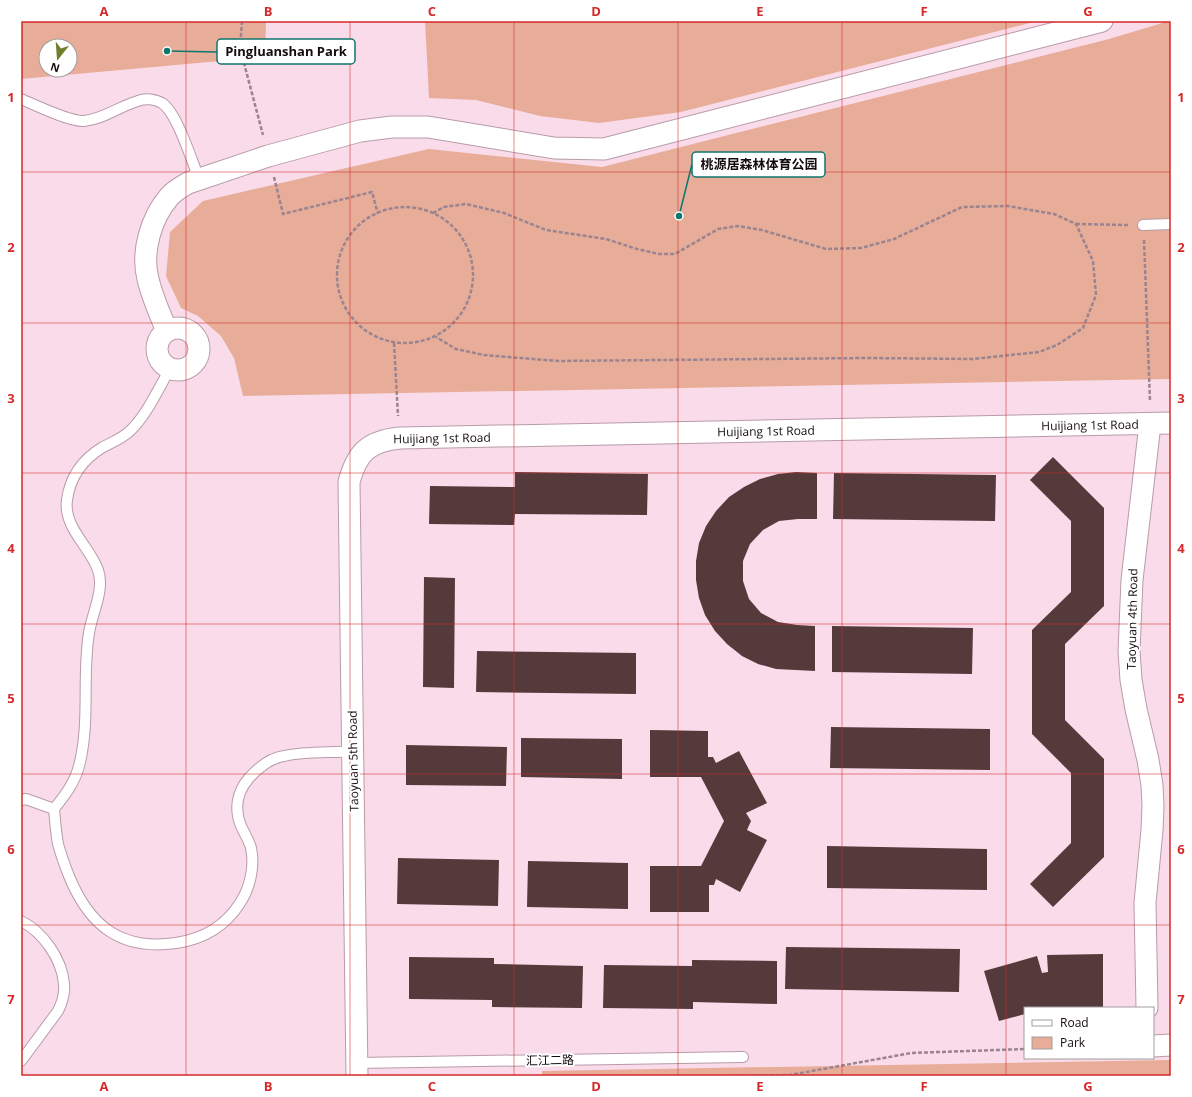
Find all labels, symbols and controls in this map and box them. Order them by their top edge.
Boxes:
text: A [100,2,109,20]
text: B [264,2,273,20]
text: C [428,2,436,20]
text: D [591,2,601,20]
text: E [756,2,764,20]
text: F [920,2,928,20]
text: G [1083,2,1093,20]
north arrow [38,38,78,78]
callout: Pingluanshan Park [217,39,355,64]
text: Pingluanshan Park [225,42,348,60]
text: N [48,60,61,77]
text: 1 [7,88,15,106]
text: 1 [1177,88,1185,106]
callout: 桃源居森林体育公园 [692,152,825,177]
text: 桃源居森林体育公园 [700,155,818,173]
text: 2 [7,238,15,256]
text: 2 [1177,238,1185,256]
text: 3 [7,389,15,407]
text: 3 [1177,389,1185,407]
street label: Huijiang 1st Road [1041,416,1139,434]
street label: Huijiang 1st Road [717,422,815,440]
street label: Huijiang 1st Road [393,429,491,447]
text: 4 [7,539,15,557]
text: 4 [1177,539,1185,557]
street label: Taoyuan 4th Road [1123,568,1141,670]
text: 5 [7,689,15,707]
text: 5 [1177,689,1185,707]
street label: Taoyuan 5th Road [344,710,362,812]
text: 6 [7,840,15,858]
text: 6 [1177,840,1185,858]
text: 7 [7,990,15,1008]
text: 7 [1177,990,1185,1008]
legend [1024,1007,1154,1059]
text: Road [1060,1014,1089,1031]
text: Park [1060,1034,1086,1051]
street label: 汇江二路 [526,1051,574,1069]
text: A [100,1077,109,1095]
text: B [264,1077,273,1095]
text: C [428,1077,436,1095]
text: D [591,1077,601,1095]
text: E [756,1077,764,1095]
text: F [920,1077,928,1095]
text: G [1083,1077,1093,1095]

